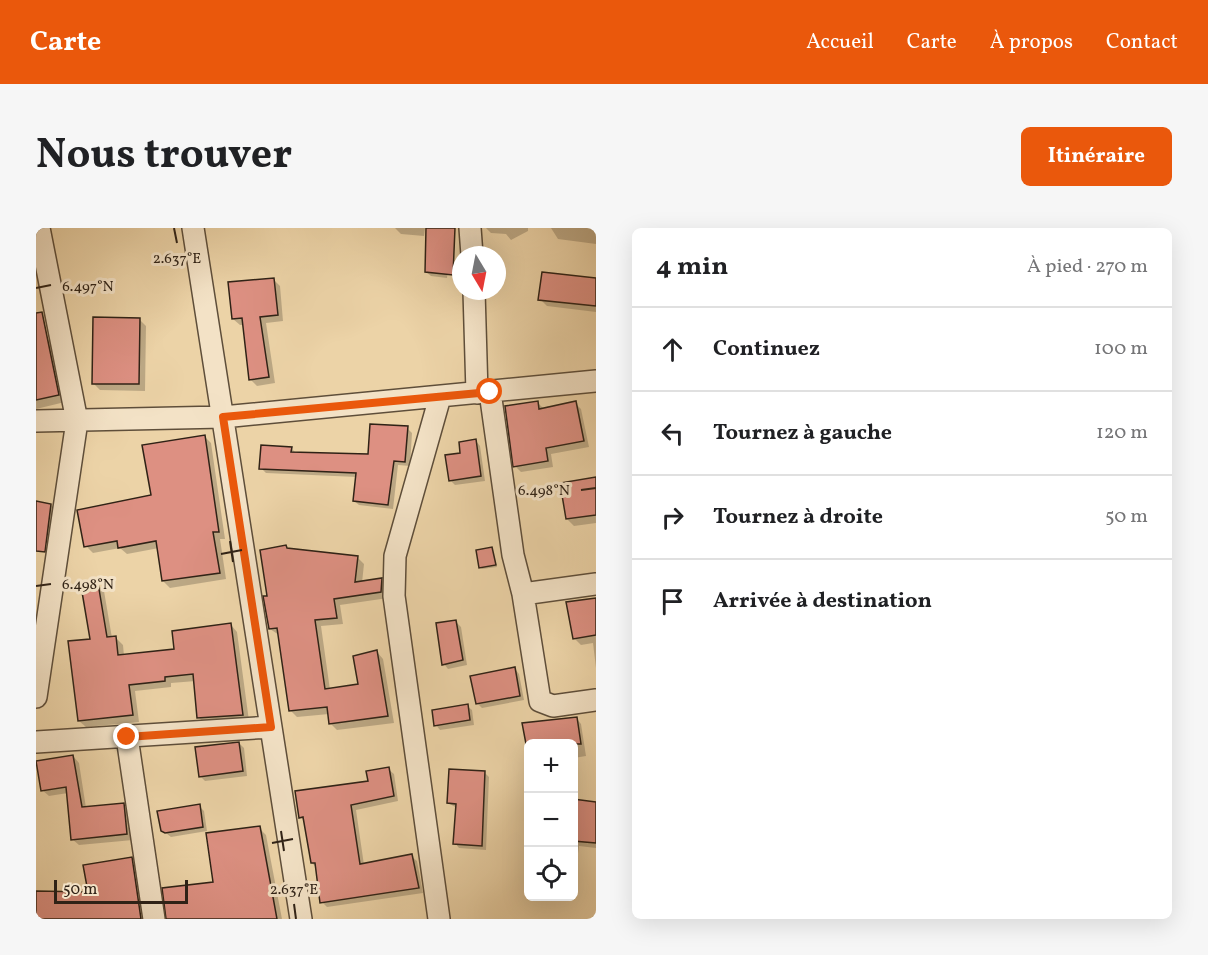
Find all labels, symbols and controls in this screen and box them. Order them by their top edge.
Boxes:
text: Carte [30,23,101,62]
text: Accueil [806,28,874,57]
text: Carte [907,28,957,57]
text: À propos [990,28,1073,57]
text: Contact [1106,28,1178,57]
text: Nous trouver [36,127,292,186]
button: Itinéraire [1021,127,1172,186]
north arrow [452,246,506,300]
text: 2.637°E [153,249,201,270]
text: 4 min [656,249,728,285]
text: À pied · 270 m [1027,253,1148,281]
text: 6.497°N [62,277,114,298]
icon: ahead [656,333,689,366]
text: Continuez [713,334,820,365]
text: 100 m [1094,335,1148,363]
route start [476,378,502,404]
icon: left [656,417,689,450]
text: Tournez à gauche [713,418,892,449]
text: 120 m [1096,419,1148,447]
text: 6.498°N [518,481,570,502]
icon: right [656,501,689,534]
text: Tournez à droite [713,502,883,533]
text: 50 m [1105,503,1148,531]
text: 6.498°N [62,575,114,596]
icon: arrive [656,585,689,618]
text: Arrivée à destination [713,586,932,617]
route end [113,723,139,749]
map controls [524,739,578,901]
button: + [524,739,578,793]
button: − [524,793,578,847]
button: locate [524,847,578,901]
scale bar [54,877,188,904]
text: 50 m [63,879,97,901]
text: 2.637°E [270,880,318,901]

